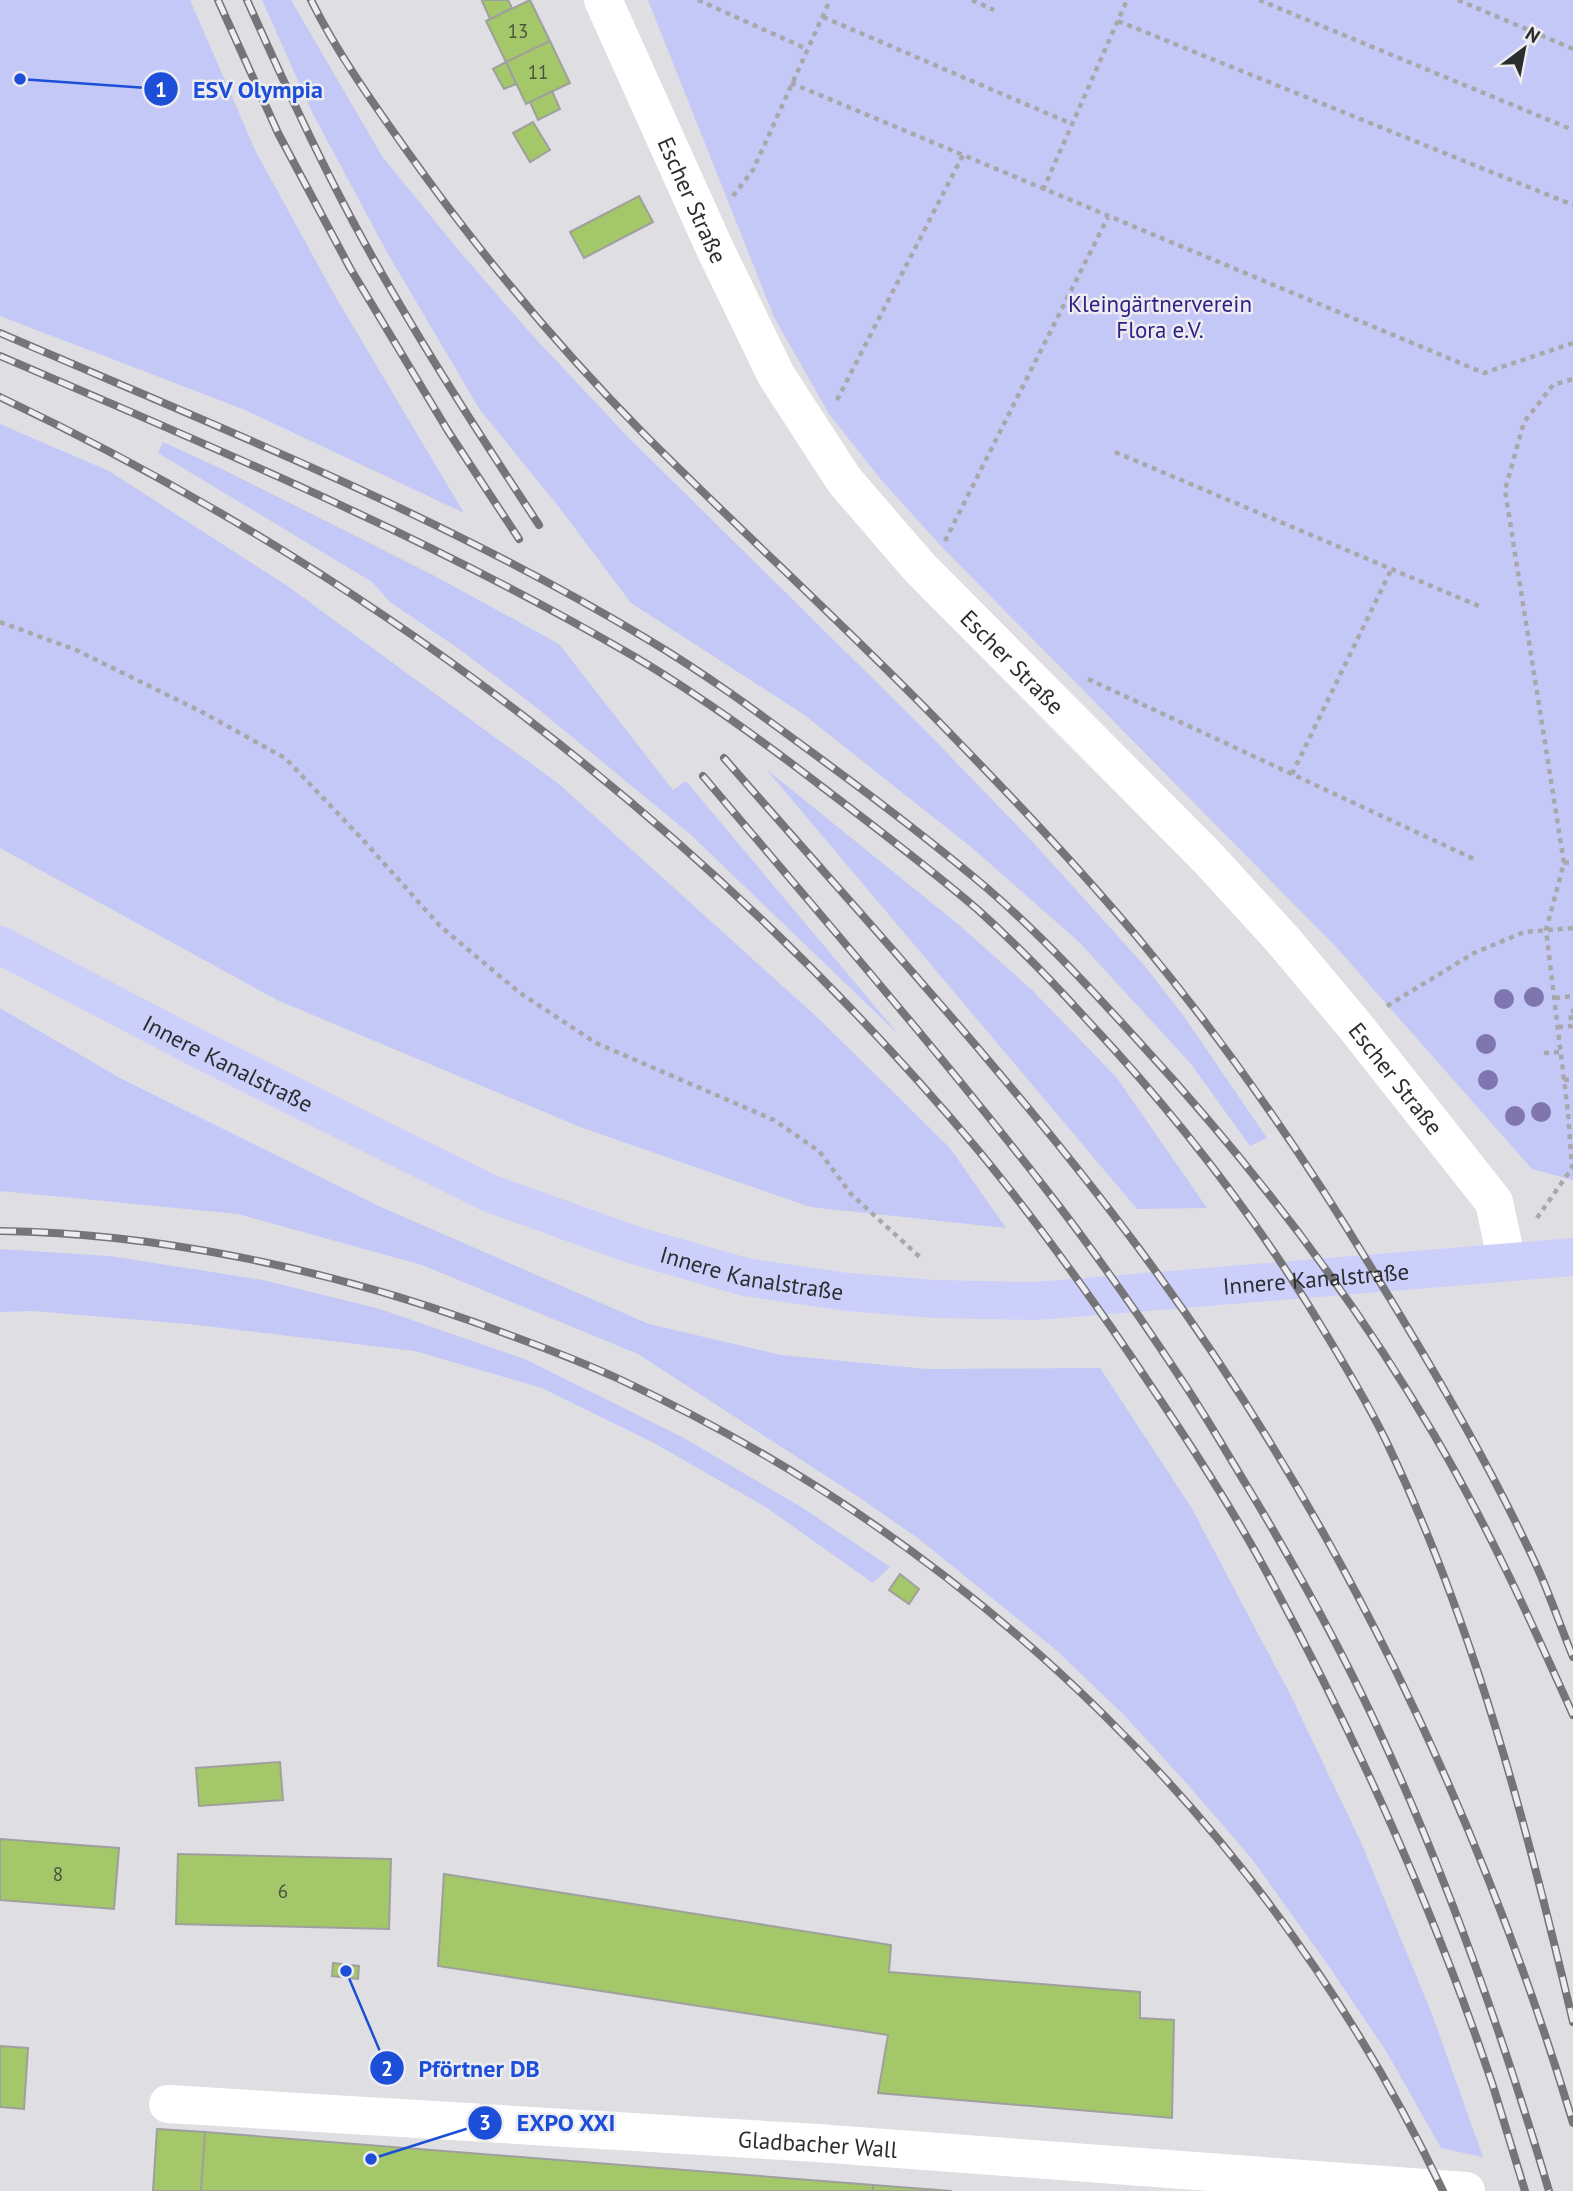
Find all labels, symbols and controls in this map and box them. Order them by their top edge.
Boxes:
north arrow [1489,14,1559,84]
house number: 13 [508,19,528,43]
text: N [1521,21,1545,48]
house number: 11 [528,60,548,84]
callout: ESV Olympia [143,67,337,112]
text: ESV Olympia [193,74,323,105]
text: 1 [155,76,167,103]
street label: Escher Straße [652,132,734,268]
park label: Kleingärtnerverein Flora e.V. [1068,289,1252,344]
street label: Escher Straße [955,603,1071,720]
street label: Innere Kanalstraße [138,1008,318,1118]
street label: Escher Straße [1343,1016,1450,1140]
street label: Innere Kanalstraße [657,1239,846,1306]
street label: Innere Kanalstraße [1221,1256,1410,1300]
house number: 8 [53,1862,63,1886]
house number: 6 [278,1879,288,1903]
callout: Pförtner DB [369,2046,553,2091]
text: Pförtner DB [418,2053,540,2084]
text: 2 [381,2055,393,2082]
callout: EXPO XXI [467,2101,630,2146]
text: EXPO XXI [517,2107,615,2138]
text: 3 [479,2109,491,2136]
street label: Gladbacher Wall [737,2124,899,2163]

